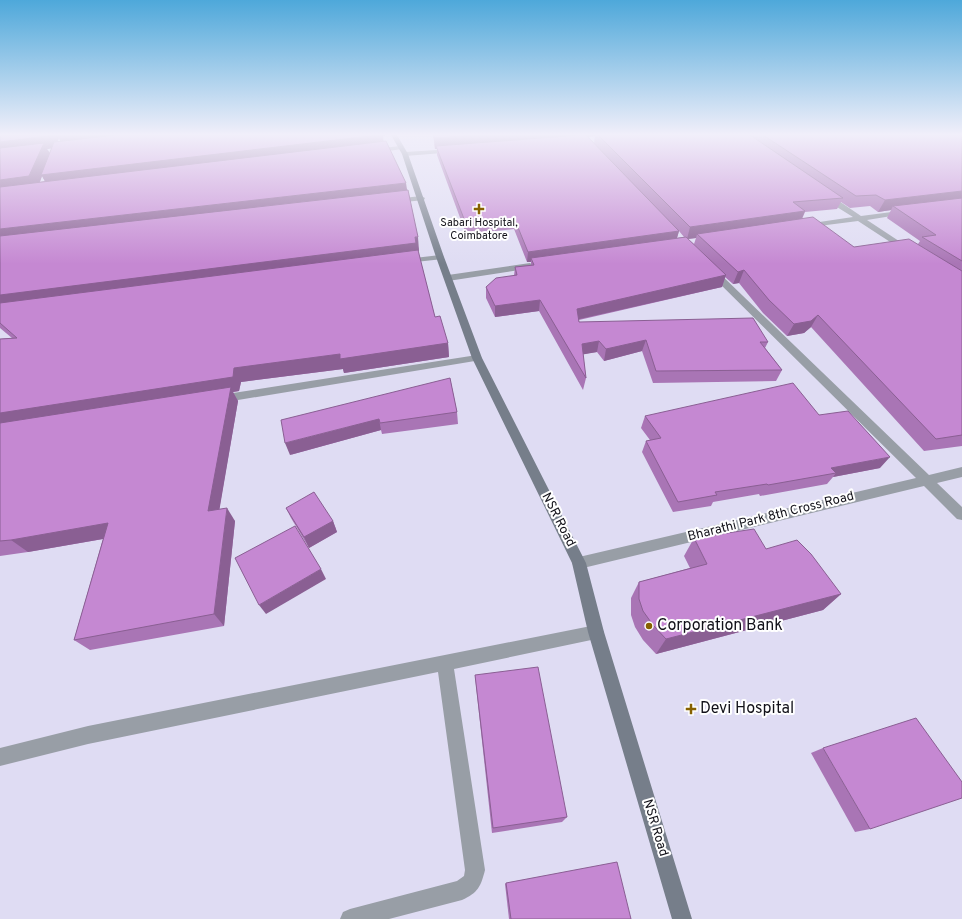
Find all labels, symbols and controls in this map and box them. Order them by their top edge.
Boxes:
marker: Sabari Hospital, Coimbatore [473,203,485,215]
place label: Sabari Hospital, Coimbatore [440,216,518,243]
street label: Bharathi Park 8th Cross Road [686,489,856,545]
street label: NSR Road [538,490,578,550]
place label: Corporation Bank [657,616,783,636]
marker: Corporation Bank [644,621,654,631]
place label: Devi Hospital [700,699,794,719]
marker: Devi Hospital [685,703,697,715]
street label: NSR Road [639,798,671,858]

